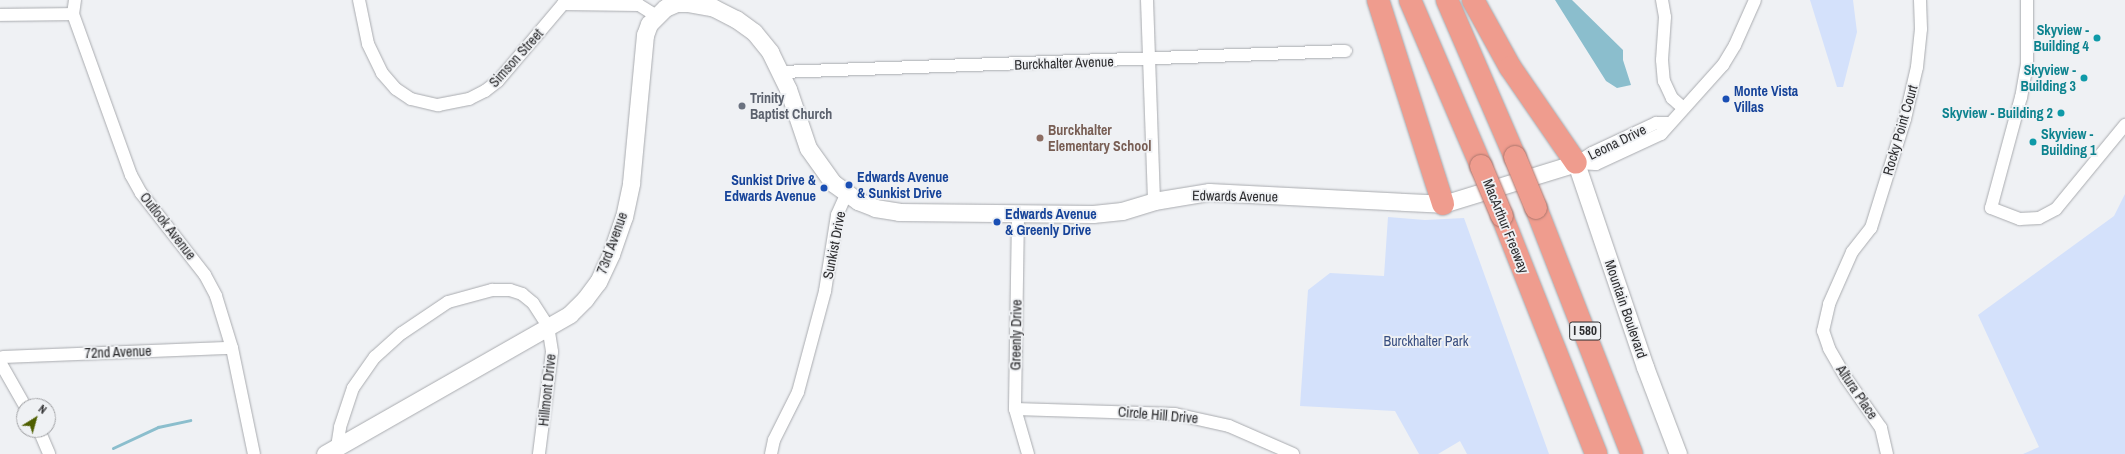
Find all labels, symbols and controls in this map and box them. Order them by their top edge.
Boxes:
place label: Skyview - Building 4 [2034,22,2089,54]
street label: Simson Street [485,25,547,91]
marker: Skyview - Building 4 [2092,33,2102,43]
street label: Burckhalter Avenue [1014,53,1114,73]
place label: Skyview - Building 3 [2021,62,2076,94]
marker: Skyview - Building 3 [2079,73,2089,83]
place label: Monte Vista Villas [1734,83,1798,116]
street label: Rocky Point Court [1879,83,1921,177]
place label: Trinity Baptist Church [750,90,832,122]
marker: Monte Vista Villas [1721,94,1731,104]
marker: Trinity Baptist Church [737,101,747,111]
place label: Skyview - Building 2 [1942,105,2053,121]
marker: Skyview - Building 2 [2056,108,2066,118]
street label: Leona Drive [1585,121,1649,163]
place label: Burckhalter Elementary School [1048,122,1151,154]
place label: Skyview - Building 1 [2041,126,2096,158]
marker: Burckhalter Elementary School [1035,133,1045,143]
marker: Skyview - Building 1 [2028,137,2038,147]
place label: Edwards Avenue & Sunkist Drive [857,169,949,202]
place label: Sunkist Drive & Edwards Avenue [724,172,816,204]
street label: MacArthur Freeway [1479,176,1533,276]
marker: Edwards Avenue & Sunkist Drive [844,180,854,190]
marker: Sunkist Drive & Edwards Avenue [819,183,829,193]
street label: Edwards Avenue [1192,187,1278,205]
street label: Outlook Avenue [136,189,200,263]
place label: Edwards Avenue & Greenly Drive [1005,206,1097,238]
street label: 73rd Avenue [593,210,631,276]
street label: Sunkist Drive [819,210,849,280]
marker: Edwards Avenue & Greenly Drive [992,217,1002,227]
street label: Mountain Boulevard [1601,258,1651,360]
street label: Greenly Drive [1007,299,1025,371]
road number: I 580 [1569,320,1601,342]
park label: Burckhalter Park [1384,333,1468,349]
street label: 72nd Avenue [84,342,152,362]
street label: Hillmont Drive [535,353,559,427]
street label: Altura Place [1833,362,1881,422]
north arrow [16,398,56,438]
text: N [36,402,49,417]
street label: Circle Hill Drive [1117,403,1199,427]

